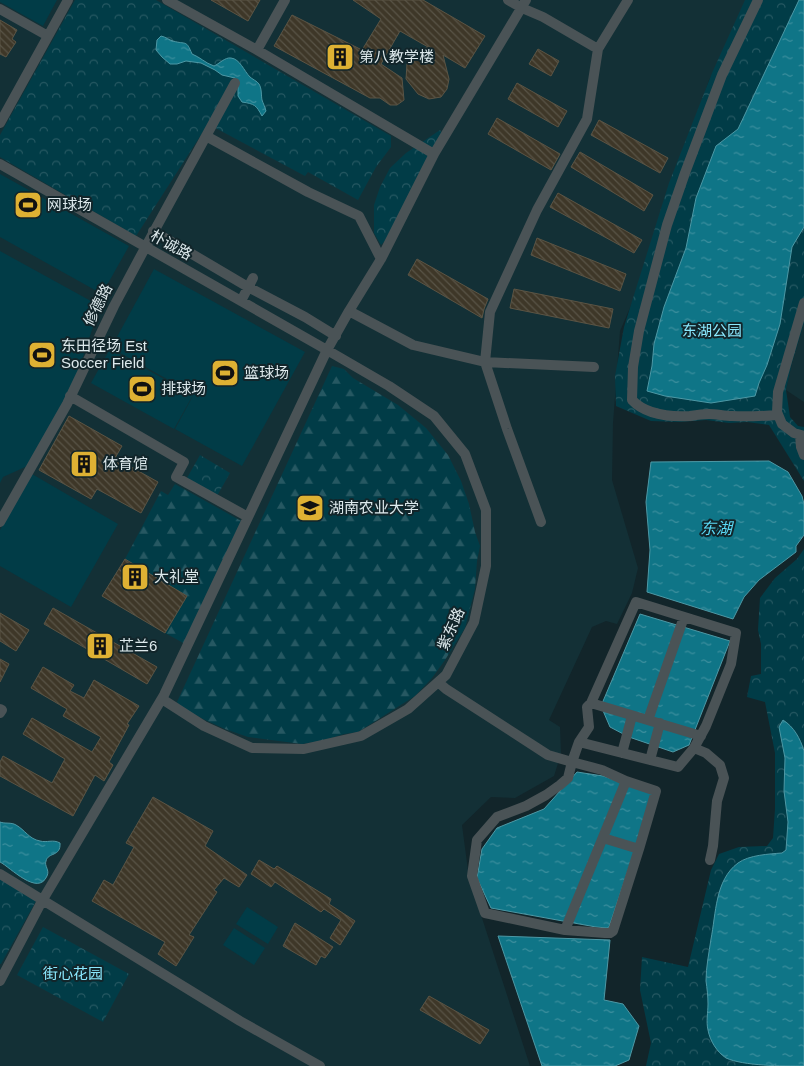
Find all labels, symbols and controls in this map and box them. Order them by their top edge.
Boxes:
building icon: 第八教学楼 [325,42,355,72]
place label: 第八教学楼 [359,48,434,65]
sports icon: 网球场 [13,190,43,220]
place label: 网球场 [47,196,92,213]
street label: 朴诚路 [147,226,195,263]
street label: 修德路 [80,281,115,329]
park label: 东湖公园 [682,322,742,339]
place label: 东田径场 Est Soccer Field [61,337,148,371]
sports icon: 东田径场 Est Soccer Field [27,340,57,370]
sports icon: 篮球场 [210,358,240,388]
place label: 篮球场 [244,364,289,381]
sports icon: 排球场 [127,374,157,404]
place label: 排球场 [161,380,206,397]
building icon: 体育馆 [69,449,99,479]
place label: 体育馆 [103,455,148,472]
school or university icon: 湖南农业大学 [295,493,325,523]
place label: 湖南农业大学 [329,499,419,516]
water label: 东湖 [700,520,735,537]
building icon: 大礼堂 [120,562,150,592]
place label: 大礼堂 [154,568,199,585]
street label: 紫东路 [434,605,467,653]
building icon: 芷兰6 [85,631,115,661]
place label: 芷兰6 [119,637,157,654]
park label: 街心花园 [43,965,103,982]

